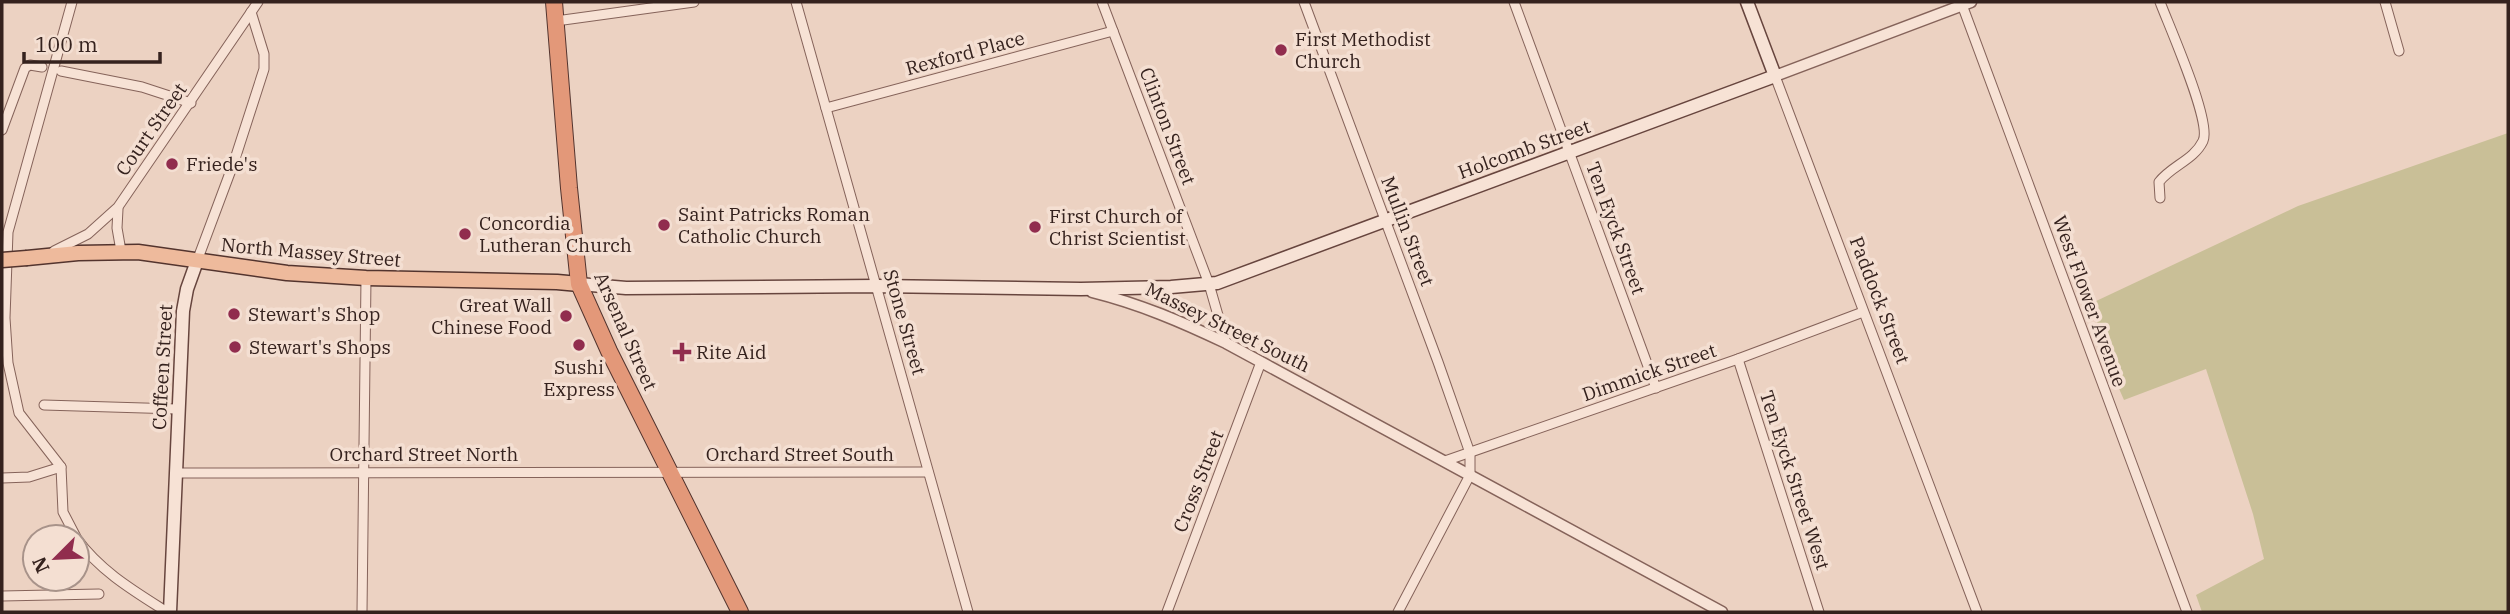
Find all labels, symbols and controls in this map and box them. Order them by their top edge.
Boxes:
scale bar [24,21,161,65]
street label: Rexford Place [903,26,1027,80]
place label: First Methodist Church [1295,27,1431,73]
text: 100 m [35,30,98,58]
marker: First Methodist Church [1273,42,1289,58]
street label: Clinton Street [1135,64,1201,188]
street label: Court Street [110,78,192,180]
street label: Holcomb Street [1455,114,1594,184]
place label: Friede's [186,152,257,176]
marker: Friede's [164,156,180,172]
street label: Ten Eyck Street [1581,159,1651,298]
street label: Mullin Street [1376,173,1440,290]
place label: Saint Patricks Roman Catholic Church [678,202,870,248]
place label: First Church of Christ Scientist [1049,204,1186,250]
place label: Concordia Lutheran Church [479,211,632,257]
street label: West Flower Avenue [2048,212,2132,390]
marker: Saint Patricks Roman Catholic Church [656,217,672,233]
marker: First Church of Christ Scientist [1027,219,1043,235]
marker: Concordia Lutheran Church [457,226,473,242]
street label: North Massey Street [220,232,402,272]
street label: Paddock Street [1845,233,1915,367]
street label: Stone Street [878,266,932,378]
street label: Arsenal Street [589,268,663,394]
street label: Massey Street South [1142,277,1314,377]
place label: Great Wall Chinese Food [431,293,552,339]
place label: Stewart's Shop [248,302,380,326]
street label: Coffeen Street [147,303,177,431]
marker: Stewart's Shop [226,306,242,322]
marker: Great Wall Chinese Food [558,308,574,324]
place label: Stewart's Shops [249,335,391,359]
marker: Sushi Express [571,337,587,353]
street label: Dimmick Street [1579,338,1719,406]
marker: Stewart's Shops [227,339,243,355]
place label: Rite Aid [696,340,767,364]
marker: Rite Aid [674,344,690,360]
place label: Sushi Express [543,355,615,401]
street label: Ten Eyck Street West [1755,387,1835,573]
street label: Cross Street [1168,426,1229,535]
street label: Orchard Street North [330,442,519,466]
street label: Orchard Street South [706,442,894,466]
north arrow [21,523,91,593]
text: N [26,553,54,577]

